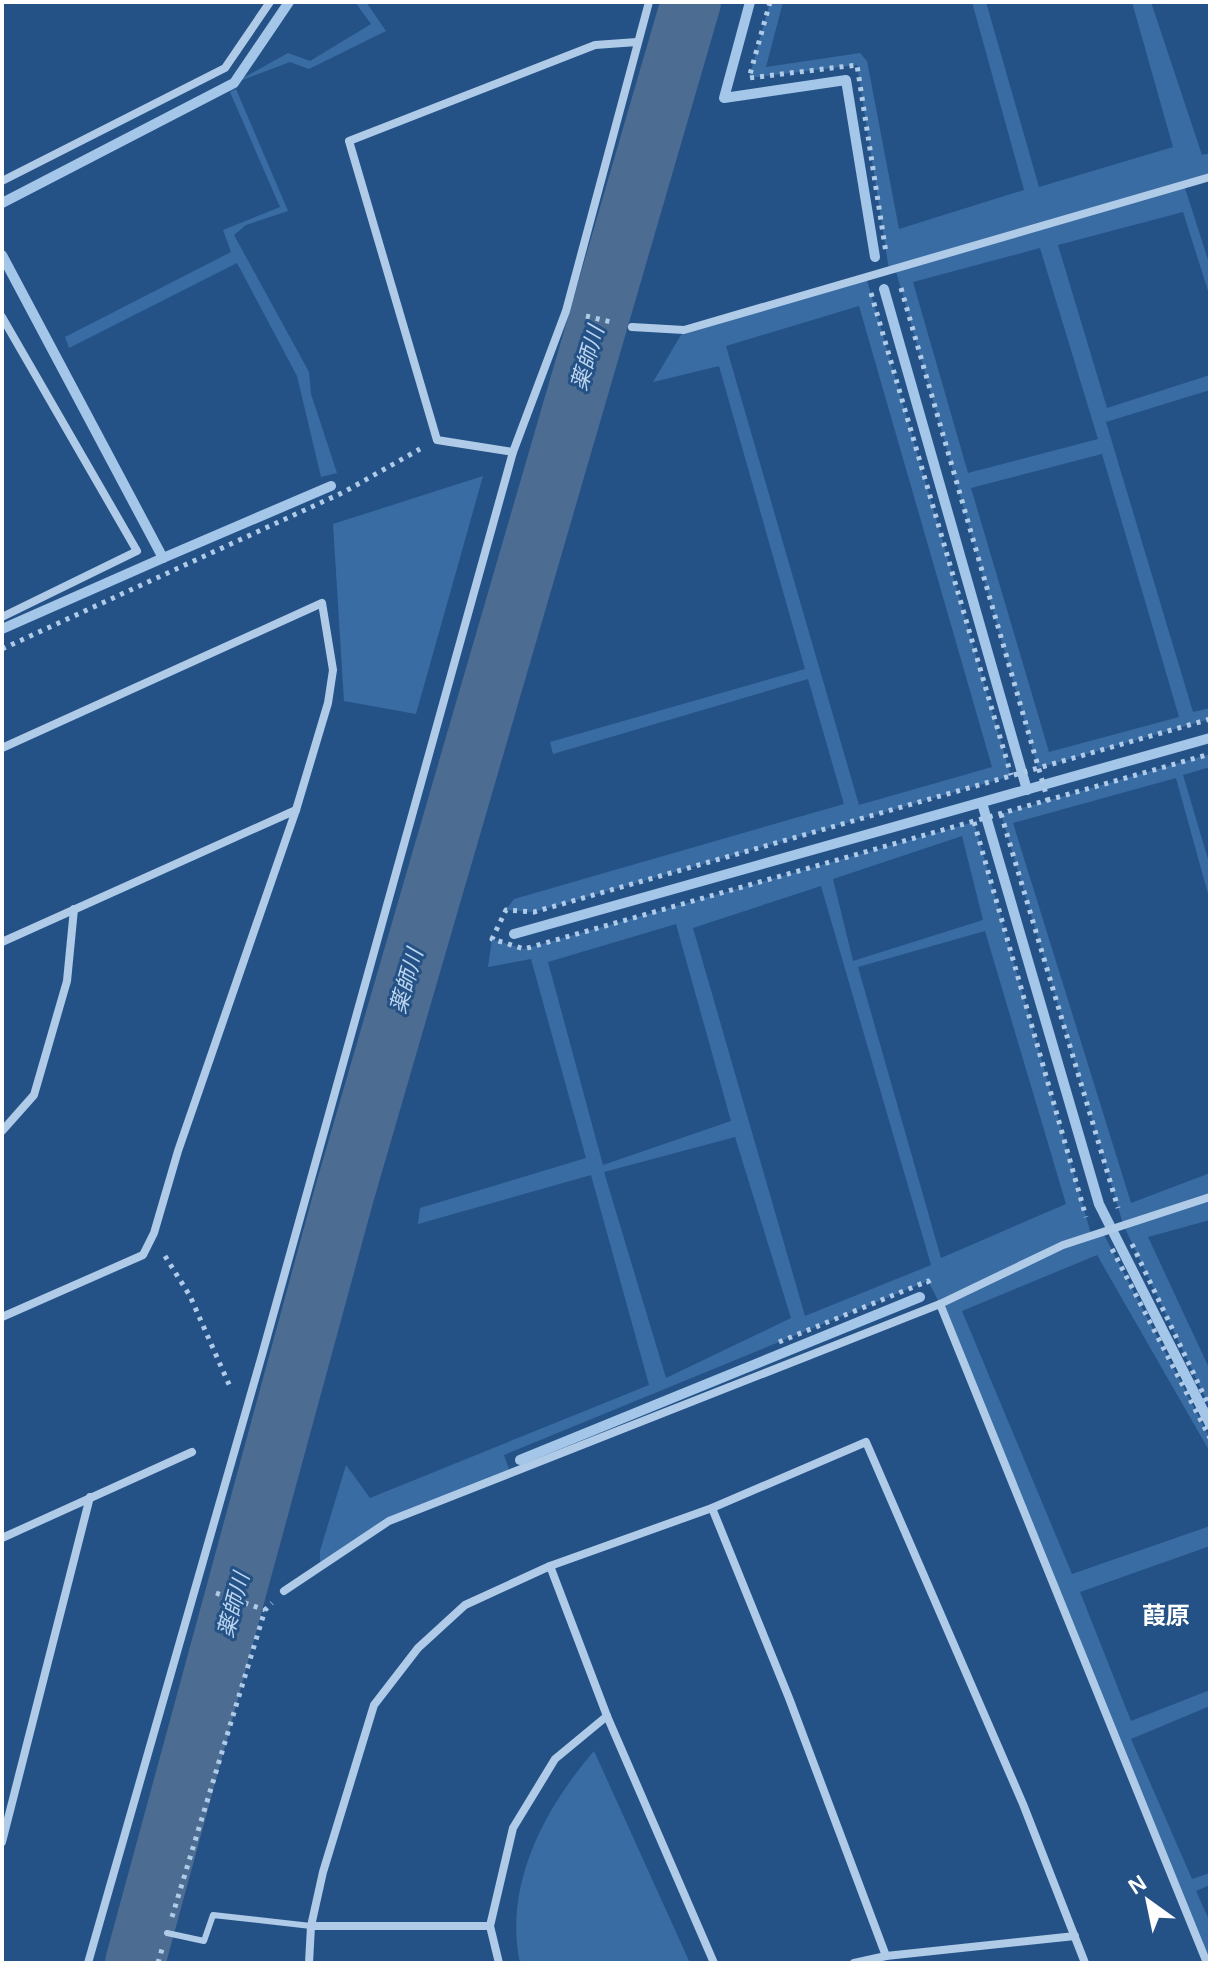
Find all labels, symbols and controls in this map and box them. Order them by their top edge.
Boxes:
water label: 薬師川 [566,321,609,393]
water label: 薬師川 [385,944,428,1016]
water label: 薬師川 [213,1568,255,1640]
district label: 葭原 [1142,1602,1190,1629]
north arrow [1108,1861,1188,1941]
text: N [1124,1870,1151,1899]

